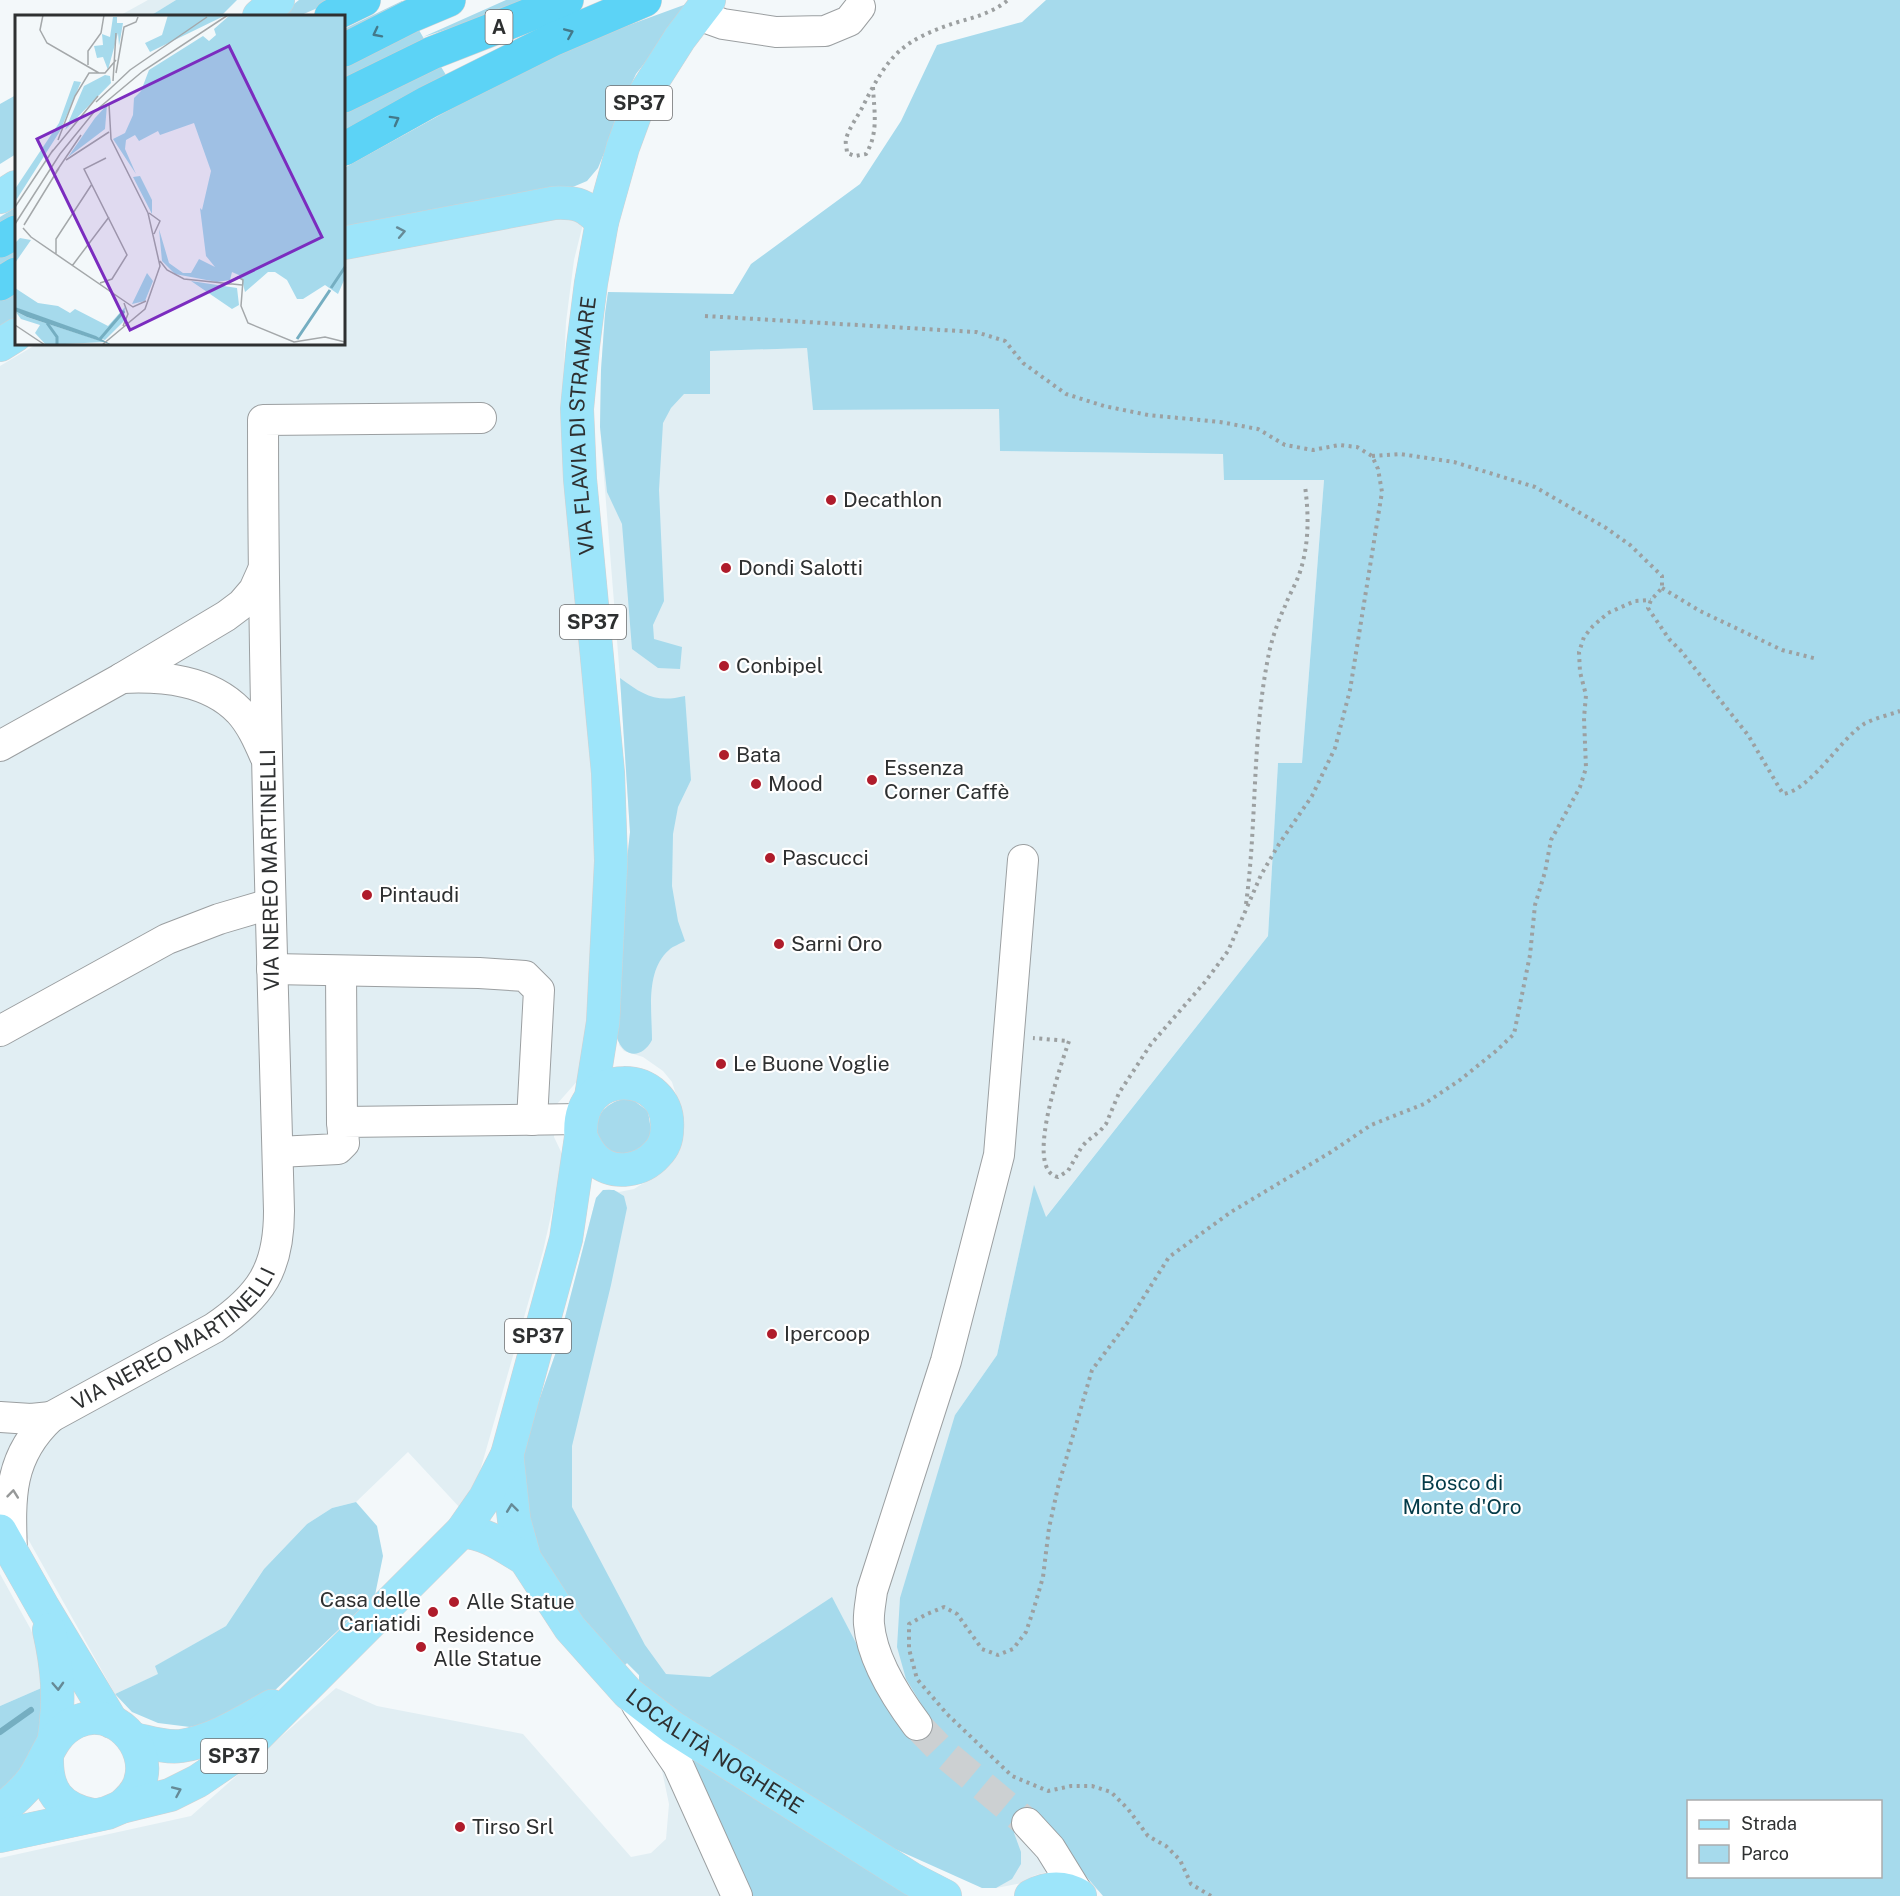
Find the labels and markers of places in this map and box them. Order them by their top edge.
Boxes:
place label: Decathlon [843,487,942,512]
marker: Decathlon [824,493,838,507]
place label: Dondi Salotti [738,555,863,580]
marker: Dondi Salotti [719,561,733,575]
place label: Conbipel [736,653,823,678]
marker: Conbipel [717,659,731,673]
place label: Bata [736,742,781,767]
marker: Bata [717,748,731,762]
place label: Essenza Corner Caffè [884,755,1009,804]
place label: Mood [768,771,823,796]
marker: Essenza Corner Caffè [865,773,879,787]
marker: Mood [749,777,763,791]
place label: Pascucci [782,845,869,870]
marker: Pascucci [763,851,777,865]
place label: Pintaudi [379,882,459,907]
marker: Pintaudi [360,888,374,902]
place label: Sarni Oro [791,931,882,956]
marker: Sarni Oro [772,937,786,951]
place label: Le Buone Voglie [733,1051,890,1076]
marker: Le Buone Voglie [714,1057,728,1071]
place label: Ipercoop [784,1321,870,1346]
marker: Ipercoop [765,1327,779,1341]
place label: Casa delle Cariatidi [320,1587,421,1636]
place label: Alle Statue [466,1589,575,1614]
marker: Alle Statue [447,1595,461,1609]
marker: Casa delle Cariatidi [426,1605,440,1619]
place label: Residence Alle Statue [433,1622,542,1671]
marker: Residence Alle Statue [414,1640,428,1654]
place label: Tirso Srl [472,1814,554,1839]
marker: Tirso Srl [453,1820,467,1834]

